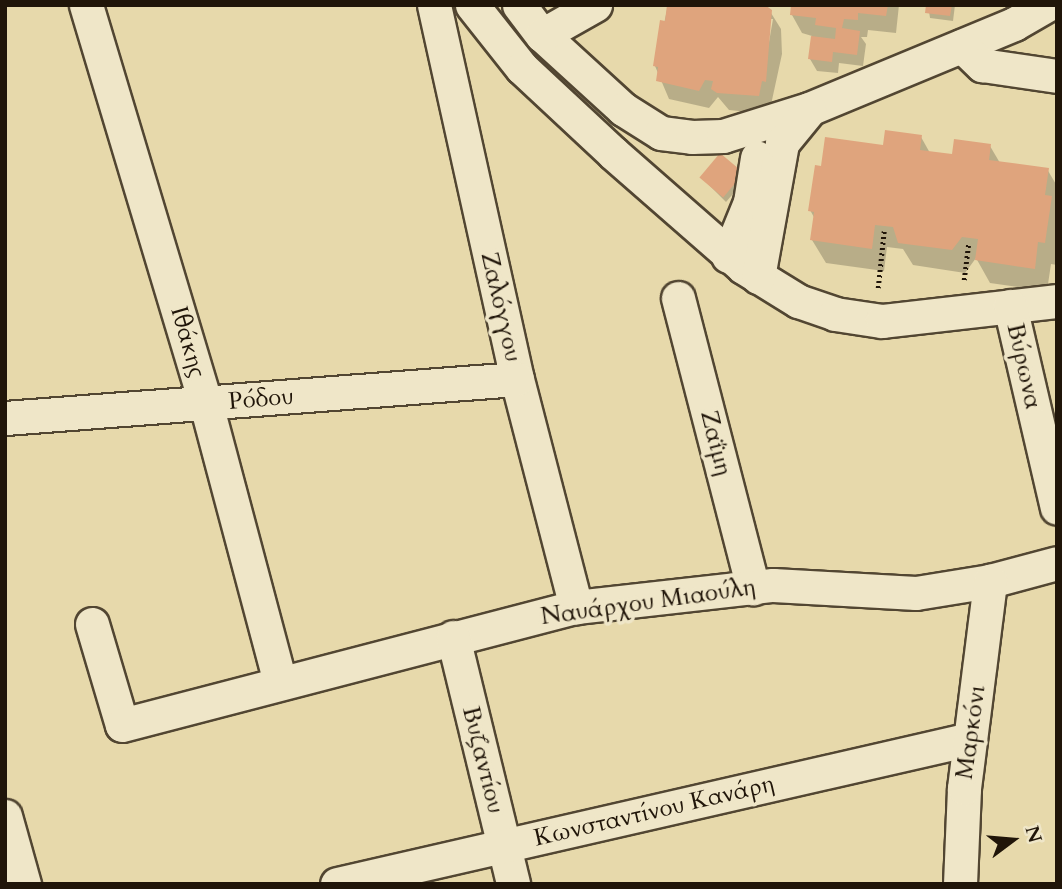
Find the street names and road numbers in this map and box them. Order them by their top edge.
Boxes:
street label: Ζαλόγγου [474,249,528,365]
street label: Ιθάκης [164,303,212,381]
street label: Βύρωνα [1000,321,1048,411]
street label: Ρόδου [227,382,295,416]
street label: Ζαΐμη [694,407,738,479]
street label: Ναυάρχου Μιαούλη [539,573,757,631]
street label: Μαρκόνι [950,683,992,781]
street label: Βυζαντίου [456,703,510,817]
street label: Κωνσταντίνου Κανάρη [531,769,777,853]

